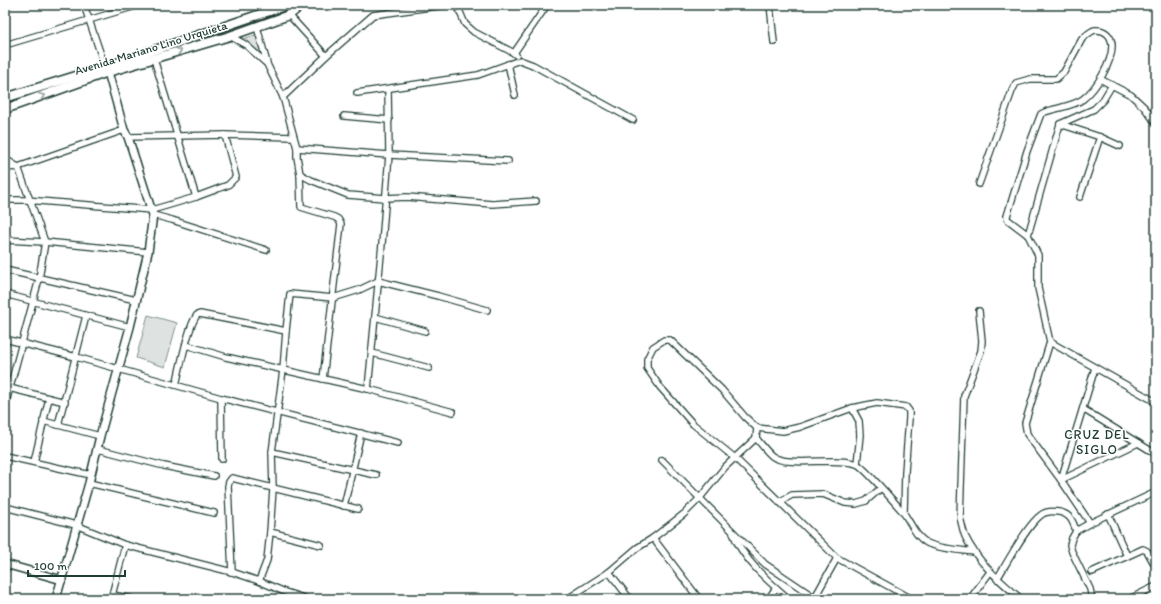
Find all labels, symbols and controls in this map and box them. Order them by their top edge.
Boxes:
street label: Avenida Mariano Lino Urquieta [73,18,230,78]
one-way arrow [175,47,182,56]
one-way arrow [38,92,45,100]
district label: CRUZ DEL SIGLO [1064,427,1130,457]
scale bar [28,552,125,578]
text: 100 m [34,559,67,573]

